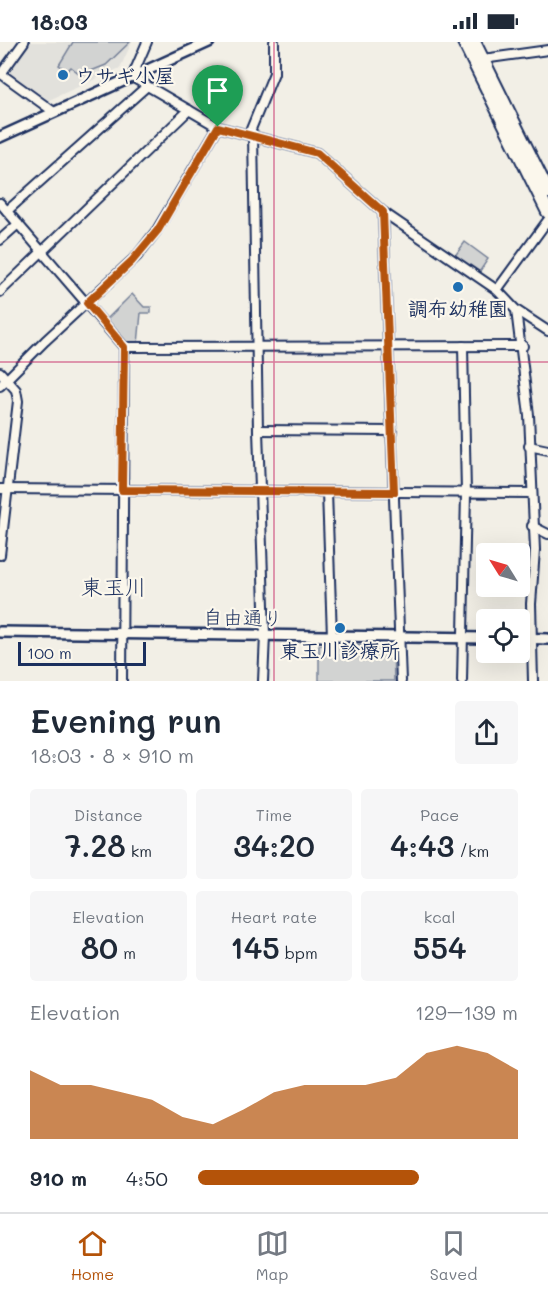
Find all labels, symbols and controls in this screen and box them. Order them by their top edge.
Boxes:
text: 18:03 [30,7,88,36]
place label: ウサギ小屋 [75,62,175,88]
pin [192,65,243,127]
marker: ウサギ小屋 [56,68,70,82]
icon: arrive [201,74,234,107]
marker: 調布幼稚園 [451,280,465,294]
place label: 調布幼稚園 [408,295,508,321]
north arrow [476,543,530,597]
map controls [476,543,530,663]
district label: 東玉川 [81,572,147,601]
street label: 自由通り [203,603,283,631]
button: locate [476,609,530,663]
marker: 東玉川診療所 [333,621,347,635]
place label: 東玉川診療所 [280,637,400,663]
scale bar [18,639,146,666]
text: 100 m [27,642,72,663]
text: Evening run [30,698,222,741]
button: share [455,701,518,764]
text: 18:03 · 8 × 910 m [30,742,194,768]
text: Distance [74,804,143,825]
text: Time [256,804,292,825]
text: Pace [420,804,459,825]
text: 7.28 [65,825,126,865]
text: 34:20 [233,825,315,865]
text: 4:43 [390,825,454,865]
text: km [126,840,152,861]
text: /km [454,840,489,861]
text: Elevation [72,906,144,927]
text: Heart rate [231,906,317,927]
text: kcal [424,906,456,927]
text: 80 [81,927,118,967]
text: 145 [230,927,280,967]
text: 554 [413,927,466,967]
text: m [118,942,136,963]
text: bpm [280,942,318,963]
text: Elevation [30,999,120,1025]
text: 129–139 m [415,999,518,1025]
text: 910 m [30,1165,87,1191]
text: 4:50 [126,1165,168,1191]
tab: Home [71,1227,114,1284]
tab: Map [256,1227,289,1284]
tab: Saved [430,1227,477,1284]

